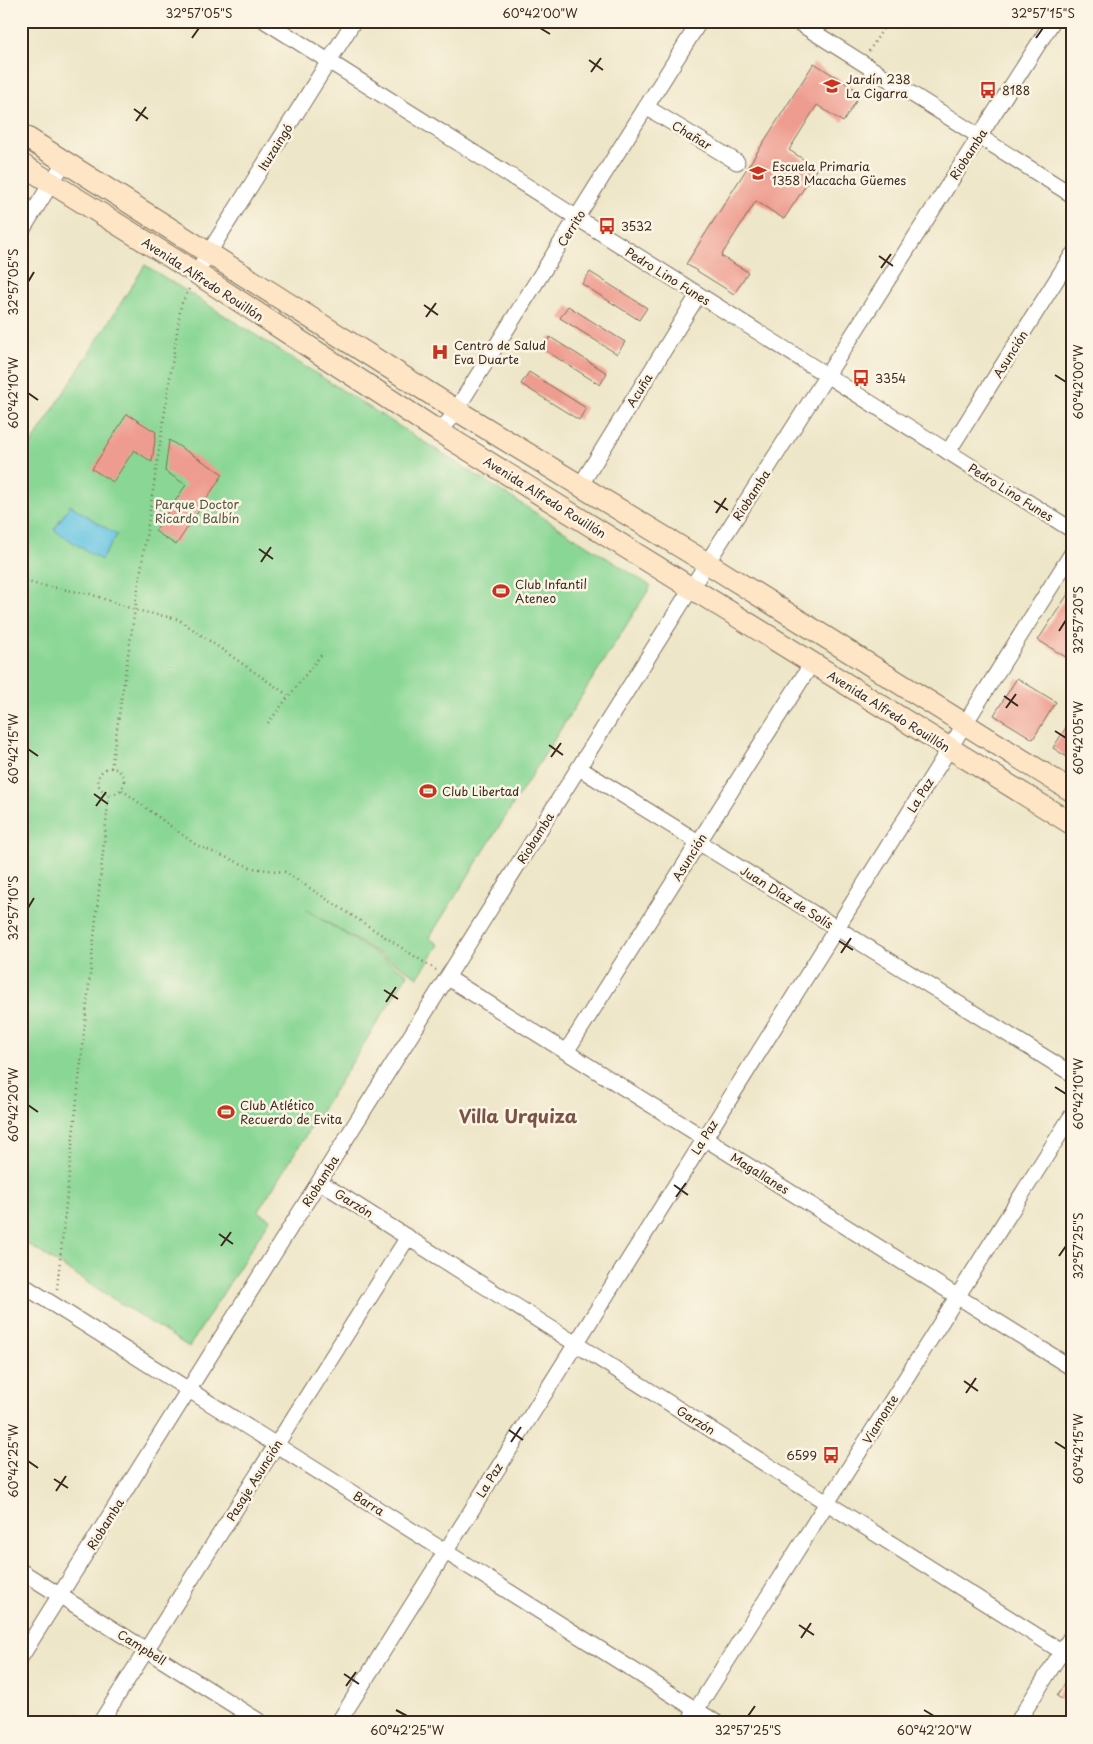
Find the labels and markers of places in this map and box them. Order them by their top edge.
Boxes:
place label: Jardín 238 La Cigarra [846,70,911,102]
school or university icon: Jardín 238 La Cigarra [822,76,842,96]
bus stop icon: 8188 [978,80,998,100]
place label: 8188 [1002,81,1030,99]
place label: Escuela Primaria 1358 Macacha Güemes [772,157,906,189]
school or university icon: Escuela Primaria 1358 Macacha Güemes [748,163,768,183]
bus stop icon: 3532 [597,216,617,236]
place label: 3532 [621,217,652,235]
place label: Centro de Salud Eva Duarte [454,336,546,368]
hospital icon: Centro de Salud Eva Duarte [430,342,450,362]
bus stop icon: 3354 [851,368,871,388]
place label: 3354 [875,369,906,387]
place label: Club Infantil Ateneo [515,575,587,607]
sports icon: Club Infantil Ateneo [491,581,511,601]
sports icon: Club Libertad [418,781,438,801]
place label: Club Libertad [442,782,519,800]
place label: Club Atlético Recuerdo de Evita [240,1096,343,1128]
sports icon: Club Atlético Recuerdo de Evita [216,1102,236,1122]
bus stop icon: 6599 [821,1445,841,1465]
place label: 6599 [787,1446,817,1464]

